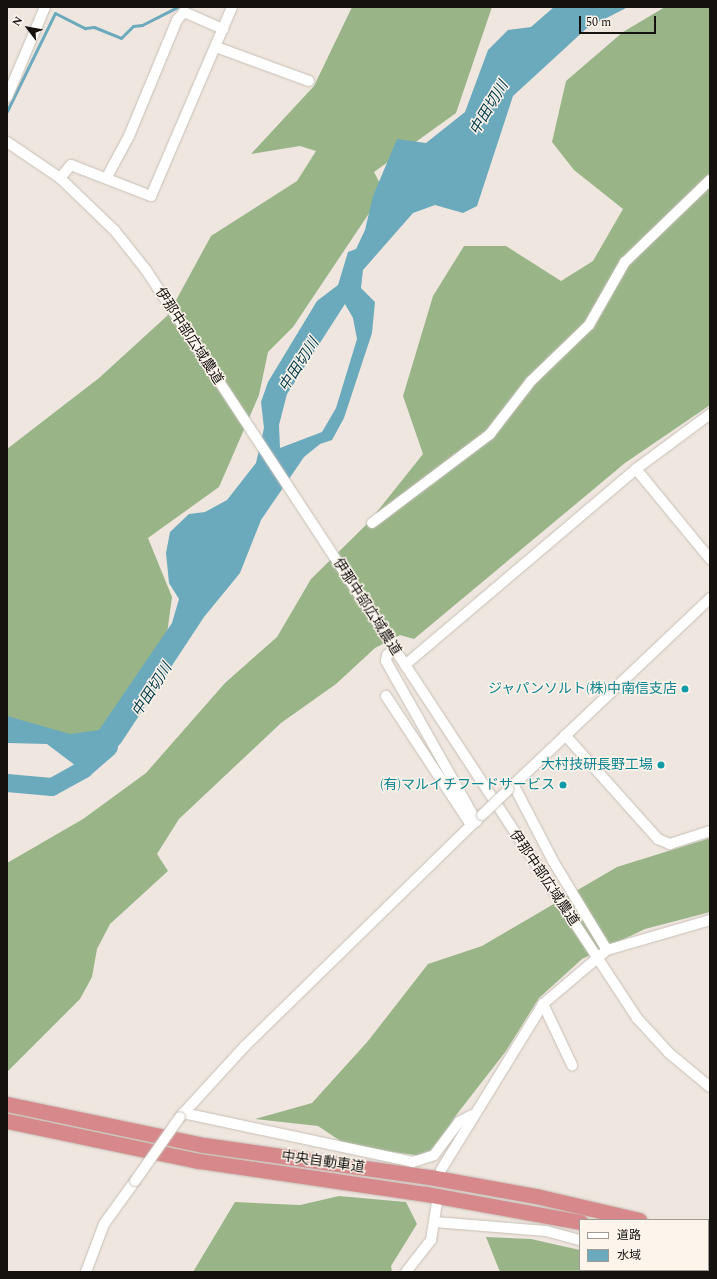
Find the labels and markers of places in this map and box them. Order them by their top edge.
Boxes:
place label: ジャパンソルト(株)中南信支店 [488,681,677,697]
marker: ジャパンソルト(株)中南信支店 [680,684,690,694]
place label: 大村技研長野工場 [541,757,653,773]
marker: 大村技研長野工場 [656,760,666,770]
place label: (有)マルイチフードサービス [380,777,555,793]
marker: (有)マルイチフードサービス [558,780,568,790]

